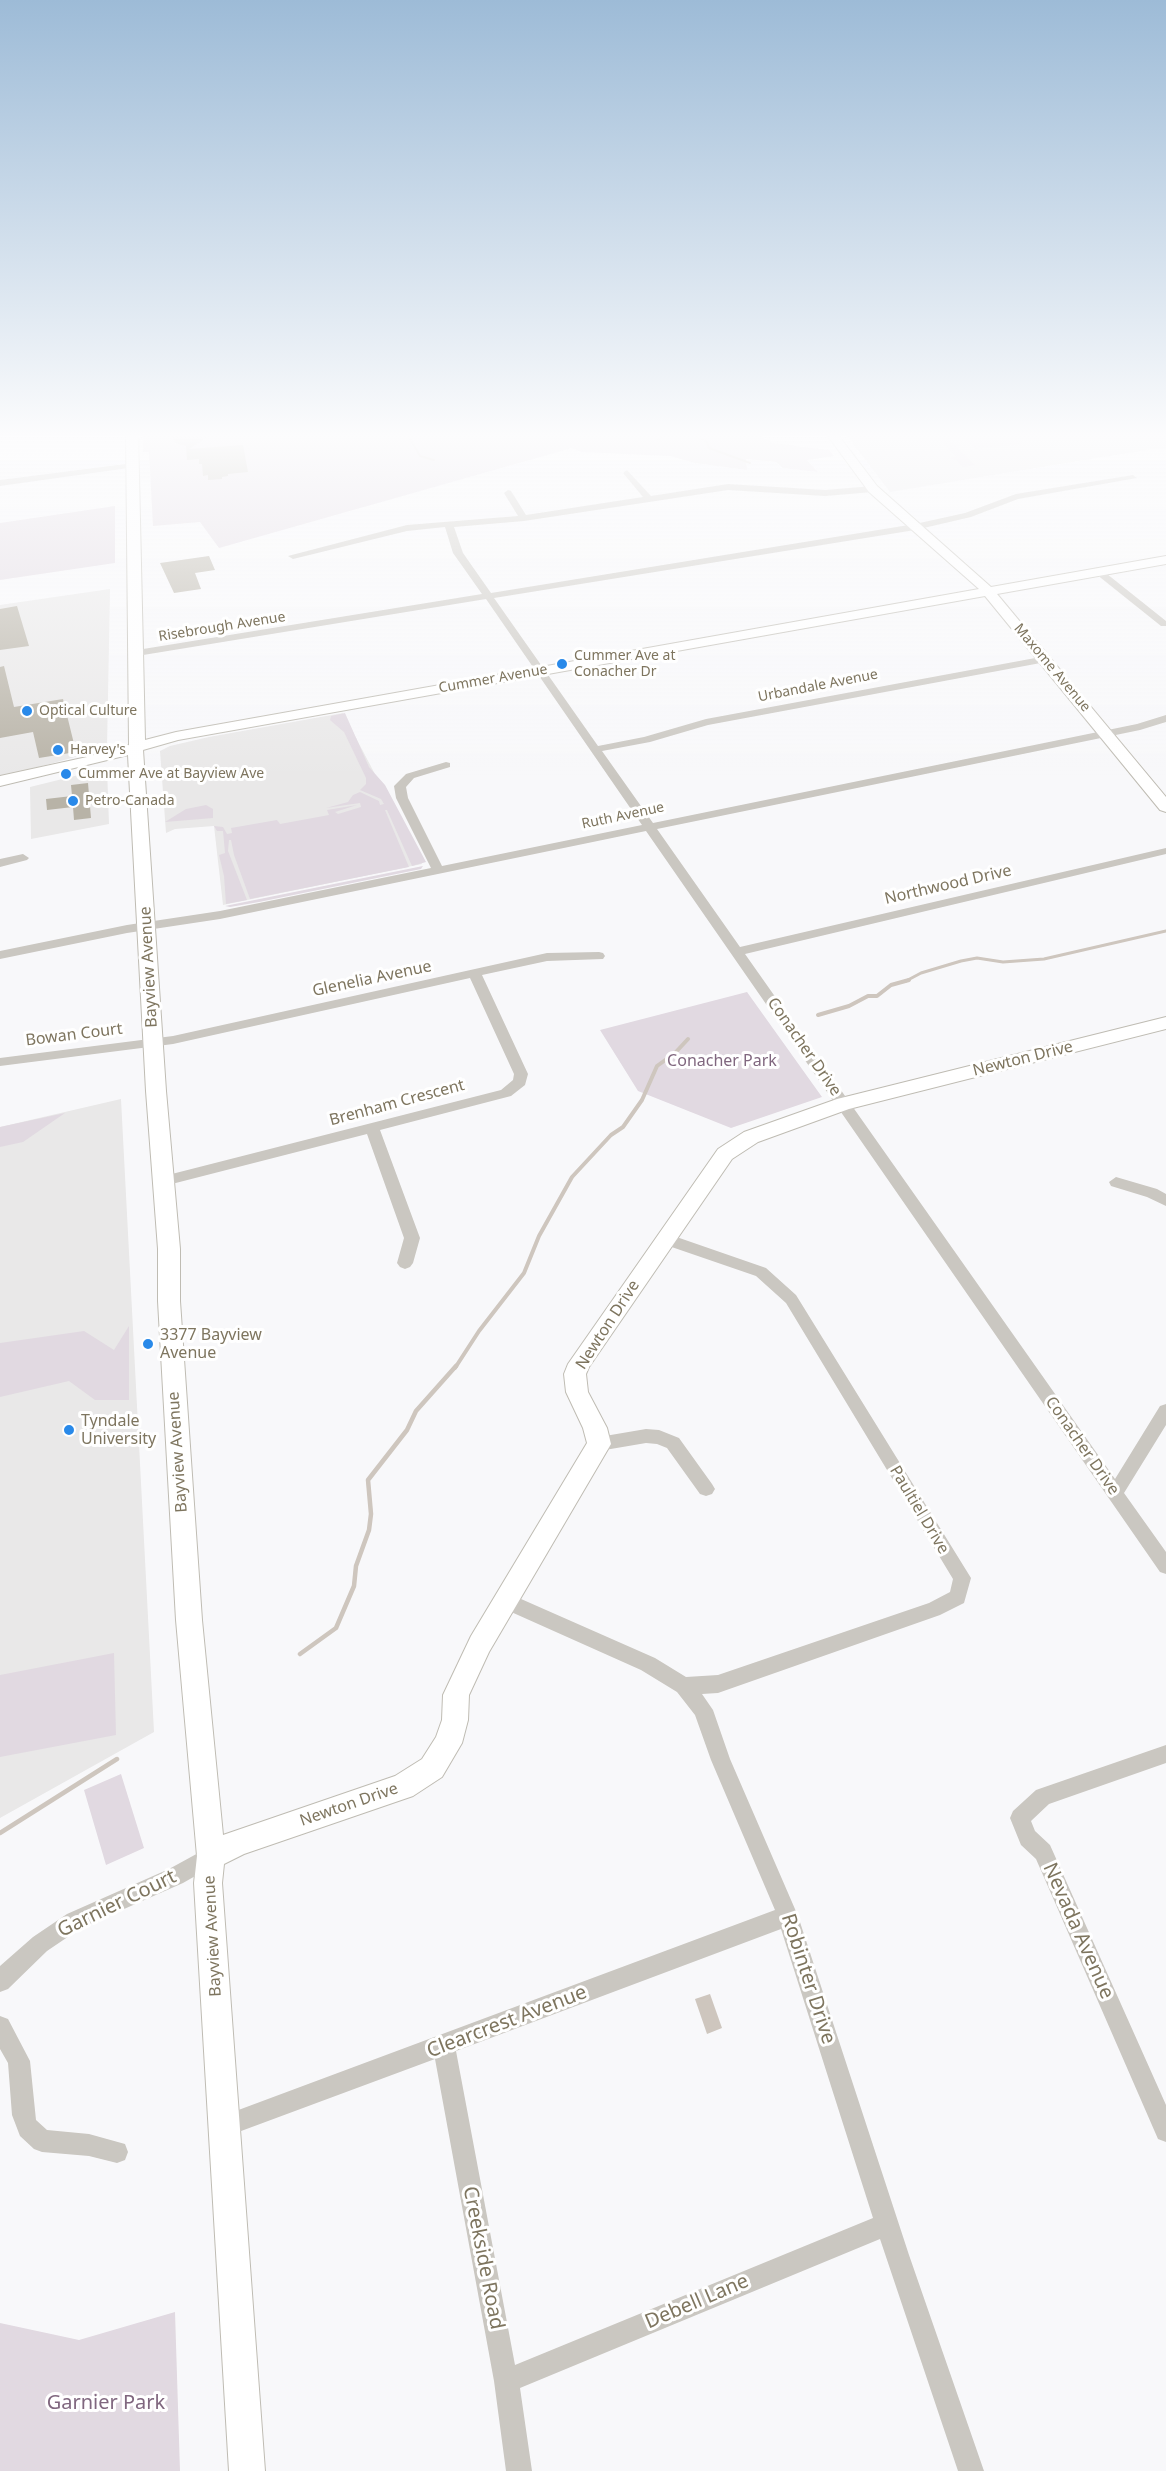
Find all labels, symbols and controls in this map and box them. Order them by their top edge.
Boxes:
street label: Risebrough Avenue [157,609,287,645]
street label: Maxome Avenue [1010,620,1094,716]
place label: Cummer Ave at Conacher Dr [574,648,675,680]
marker: Cummer Ave at Conacher Dr [555,657,569,671]
street label: Cummer Avenue [437,661,549,697]
street label: Urbandale Avenue [757,666,879,706]
place label: Optical Culture [39,703,137,719]
marker: Optical Culture [20,704,34,718]
place label: Harvey's [70,742,126,758]
marker: Harvey's [51,743,65,757]
place label: Cummer Ave at Bayview Ave [78,766,264,782]
marker: Cummer Ave at Bayview Ave [59,767,73,781]
place label: Petro-Canada [85,793,175,809]
marker: Petro-Canada [66,794,80,808]
street label: Ruth Avenue [580,799,666,833]
street label: Northwood Drive [883,861,1013,909]
street label: Bayview Avenue [136,906,162,1028]
street label: Glenelia Avenue [311,957,433,1001]
street label: Conacher Drive [763,994,845,1100]
street label: Bowan Court [24,1020,124,1050]
street label: Newton Drive [971,1037,1075,1081]
park label: Conacher Park [667,1051,777,1071]
street label: Brenham Crescent [327,1076,467,1130]
street label: Newton Drive [572,1277,644,1373]
place label: 3377 Bayview Avenue [160,1325,262,1363]
marker: 3377 Bayview Avenue [141,1337,155,1351]
street label: Bayview Avenue [164,1391,192,1513]
street label: Conacher Drive [1041,1393,1123,1499]
place label: Tyndale University [81,1411,156,1449]
marker: Tyndale University [62,1423,76,1437]
street label: Paultiel Drive [885,1462,953,1558]
street label: Newton Drive [297,1779,401,1831]
street label: Nevada Avenue [1037,1859,1119,2003]
street label: Garnier Court [54,1865,180,1943]
street label: Bayview Avenue [200,1875,226,1997]
street label: Robinter Drive [776,1911,840,2047]
street label: Clearcrest Avenue [424,1980,590,2064]
street label: Creekside Road [457,2184,509,2332]
street label: Debell Lane [642,2269,752,2335]
park label: Garnier Park [47,2391,165,2415]

